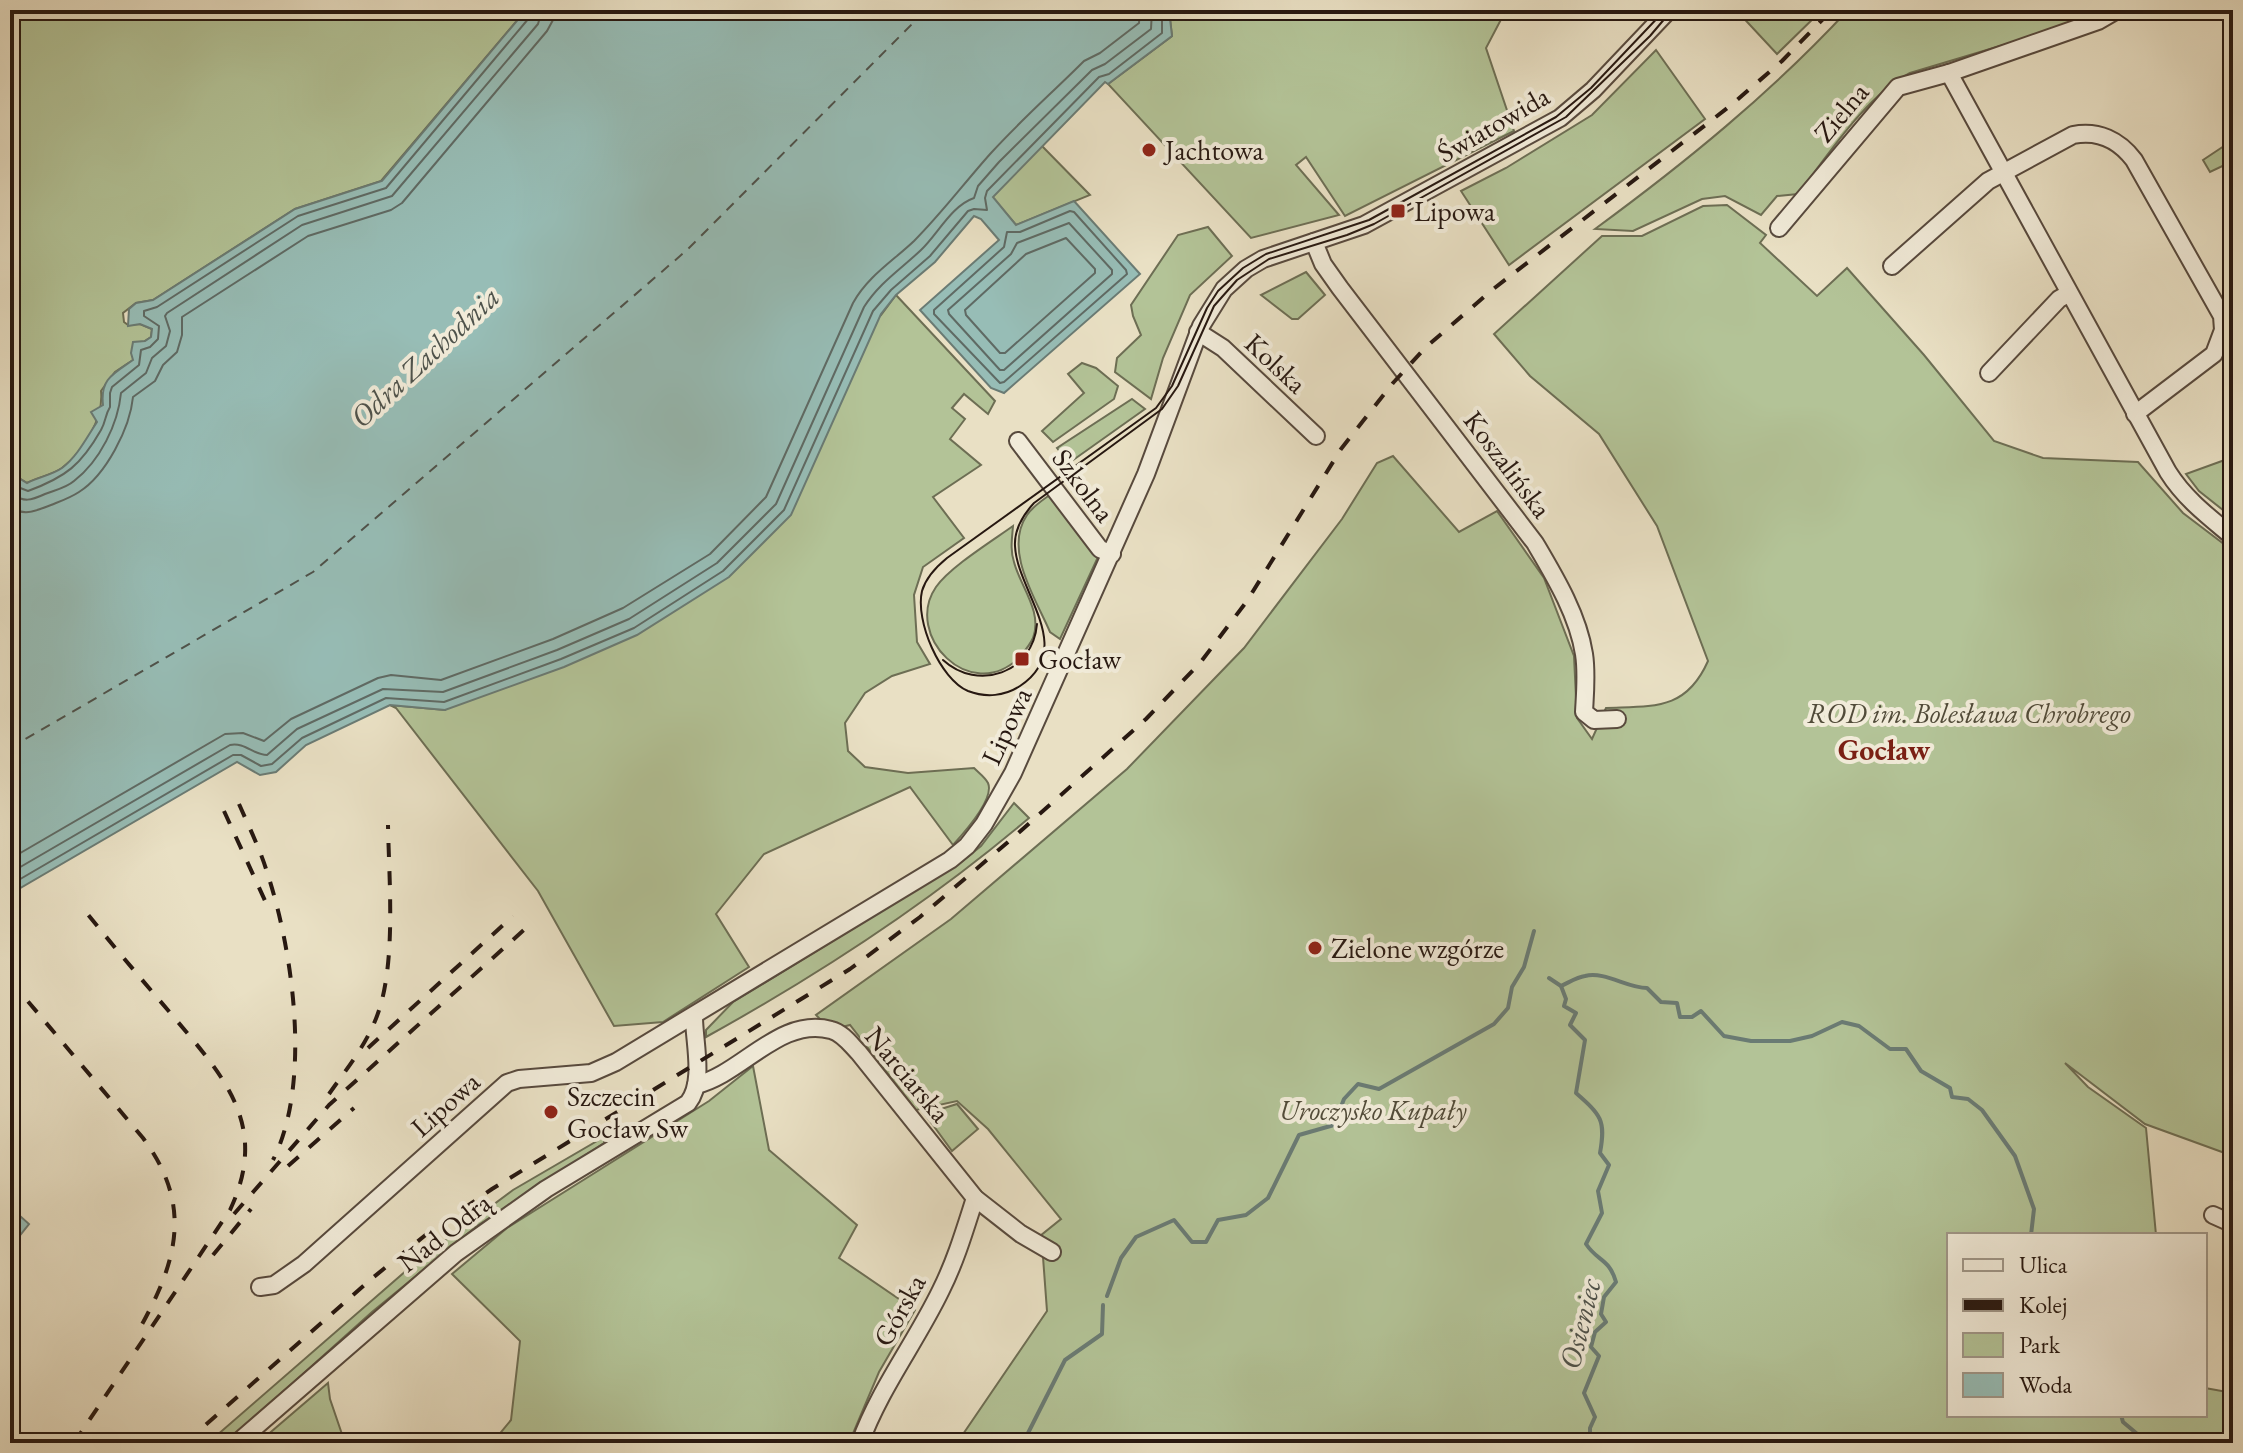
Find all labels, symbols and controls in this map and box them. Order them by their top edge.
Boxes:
street label: Zielna [1806,74,1877,149]
street label: Światowida [1430,77,1556,171]
place label: Jachtowa [1163,132,1265,168]
marker: Jachtowa [1140,141,1158,159]
place label: Lipowa [1414,193,1496,229]
marker: Lipowa [1389,202,1407,220]
water label: Odra Zachodnia [342,277,508,436]
street label: Kolska [1237,325,1315,401]
street label: Koszalińska [1456,403,1561,526]
street label: Szkolna [1045,441,1124,530]
place label: Gocław [1038,641,1122,677]
marker: Gocław [1013,650,1031,668]
street label: Lipowa [973,681,1040,770]
park label: ROD im. Bolesława Chrobrego [1807,695,2131,731]
district label: Gocław [1838,730,1931,769]
place label: Zielone wzgórze [1331,930,1504,966]
marker: Zielone wzgórze [1306,939,1324,957]
street label: Narciarska [857,1018,959,1130]
street label: Lipowa [403,1063,488,1145]
place label: Szczecin Gocław Sw [567,1078,689,1146]
park label: Uroczysko Kupały [1279,1092,1467,1128]
marker: Szczecin Gocław Sw [542,1103,560,1121]
street label: Nad Odrą [390,1184,499,1280]
legend [1947,1233,2207,1417]
text: Ulica [2019,1249,2068,1280]
street label: Górska [865,1267,934,1352]
water label: Osieniec [1550,1274,1610,1373]
text: Kolej [2019,1289,2067,1320]
text: Park [2019,1329,2061,1360]
text: Woda [2019,1369,2073,1400]

